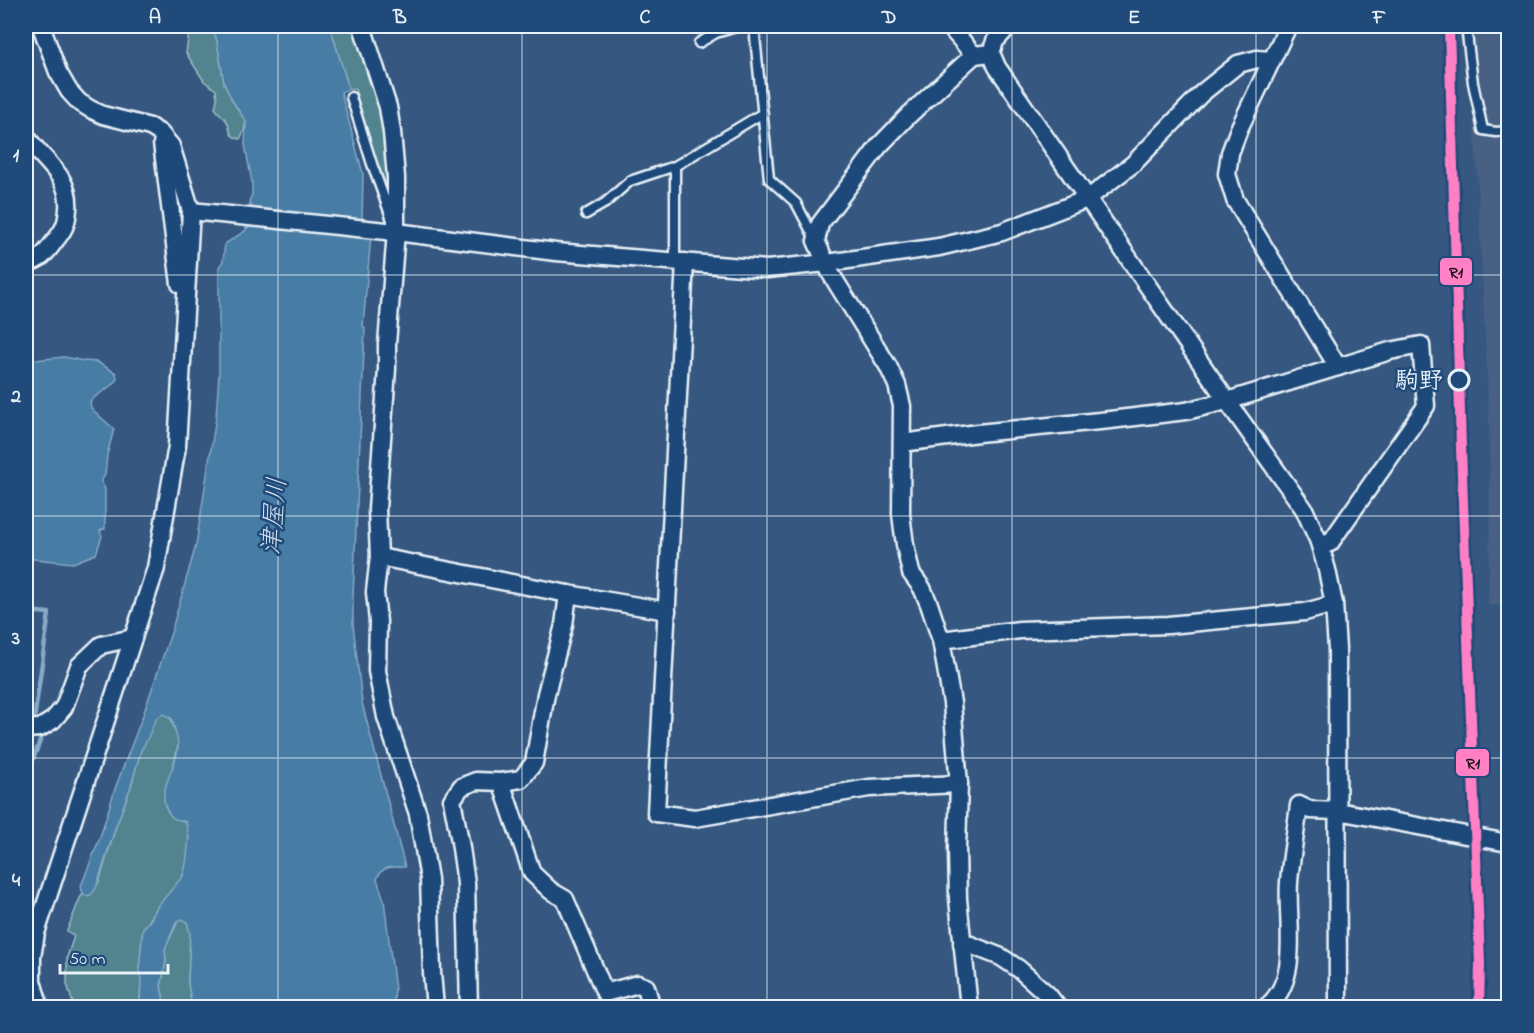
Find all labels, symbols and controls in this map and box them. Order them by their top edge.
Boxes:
text: A [149,4,161,33]
text: B [392,4,407,33]
text: C [640,4,651,33]
text: D [881,4,896,33]
text: E [1128,4,1140,33]
text: F [1372,4,1386,33]
text: 1 [13,142,20,171]
line badge: R1 [1439,257,1473,286]
text: R1 [1448,261,1464,285]
place label: 駒野 [1395,365,1443,400]
marker: 駒野 [1448,369,1470,391]
text: 2 [10,383,21,412]
water label: 津屋川 [254,476,298,557]
text: 3 [11,625,20,654]
line badge: R1 [1455,748,1490,777]
text: R1 [1465,752,1481,776]
text: 4 [12,867,21,896]
scale bar [60,937,168,975]
text: 50 m [69,947,106,973]

